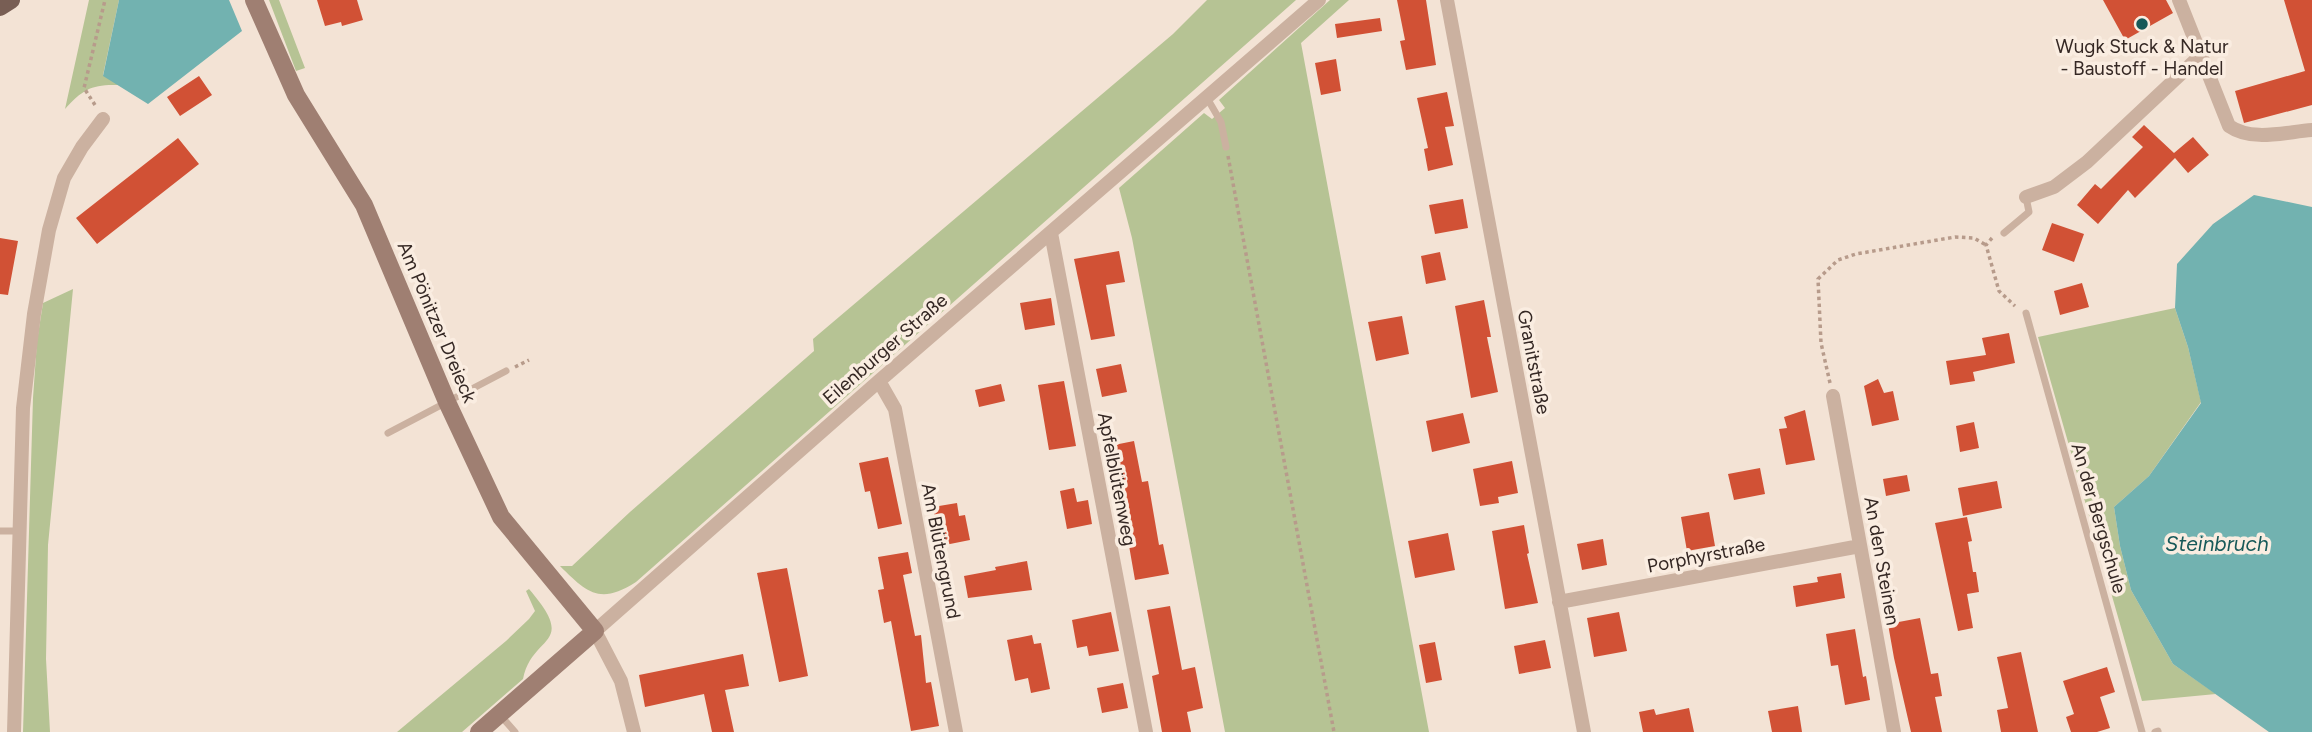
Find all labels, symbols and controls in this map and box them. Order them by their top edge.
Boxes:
marker: Wugk Stuck & Natur - Baustoff - Handel [2134,16,2150,32]
place label: Wugk Stuck & Natur - Baustoff - Handel [2055,35,2229,80]
street label: Am Pönitzer Dreieck [393,238,482,407]
street label: Eilenburger Straße [818,289,952,409]
street label: Granitstraße [1513,308,1555,416]
street label: Apfelblütenweg [1093,410,1141,548]
street label: An der Bergschule [2067,440,2131,596]
street label: Am Blütengrund [917,481,965,621]
street label: An den Steinen [1859,495,1905,627]
water label: Steinbruch [2165,531,2269,556]
street label: Porphyrstraße [1645,532,1767,578]

